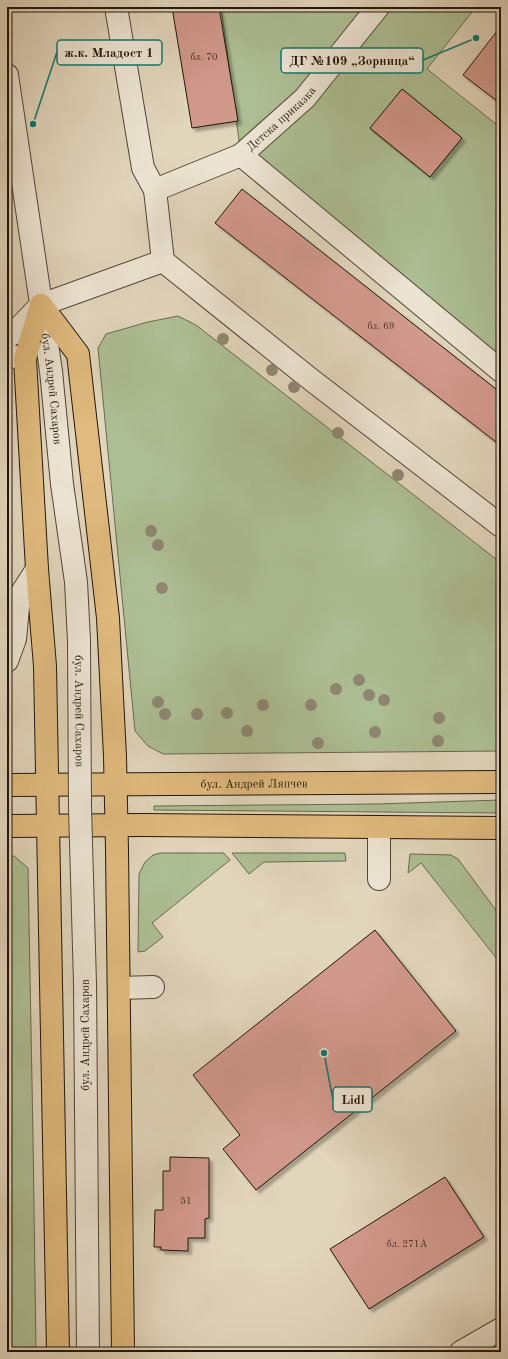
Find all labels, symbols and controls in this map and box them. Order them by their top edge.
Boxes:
callout: ж.к. Младост 1 [57,40,162,65]
text: ж.к. Младост 1 [65,47,153,60]
callout: ДГ №109 „Зорница“ [281,48,423,73]
house number: бл. 70 [190,52,218,62]
text: ДГ №109 „Зорница“ [289,55,415,68]
street label: Детска приказка [245,85,319,154]
house number: бл. 69 [367,321,395,331]
street label: бул. Андрей Сахаров [38,333,63,445]
street label: бул. Андрей Сахаров [72,655,85,767]
street label: бул. Андрей Ляпчев [200,778,308,791]
street label: бул. Андрей Сахаров [80,979,92,1091]
callout: Lidl [333,1087,372,1112]
text: Lidl [341,1094,365,1107]
house number: 51 [180,1196,192,1206]
house number: бл. 271А [387,1239,428,1249]

